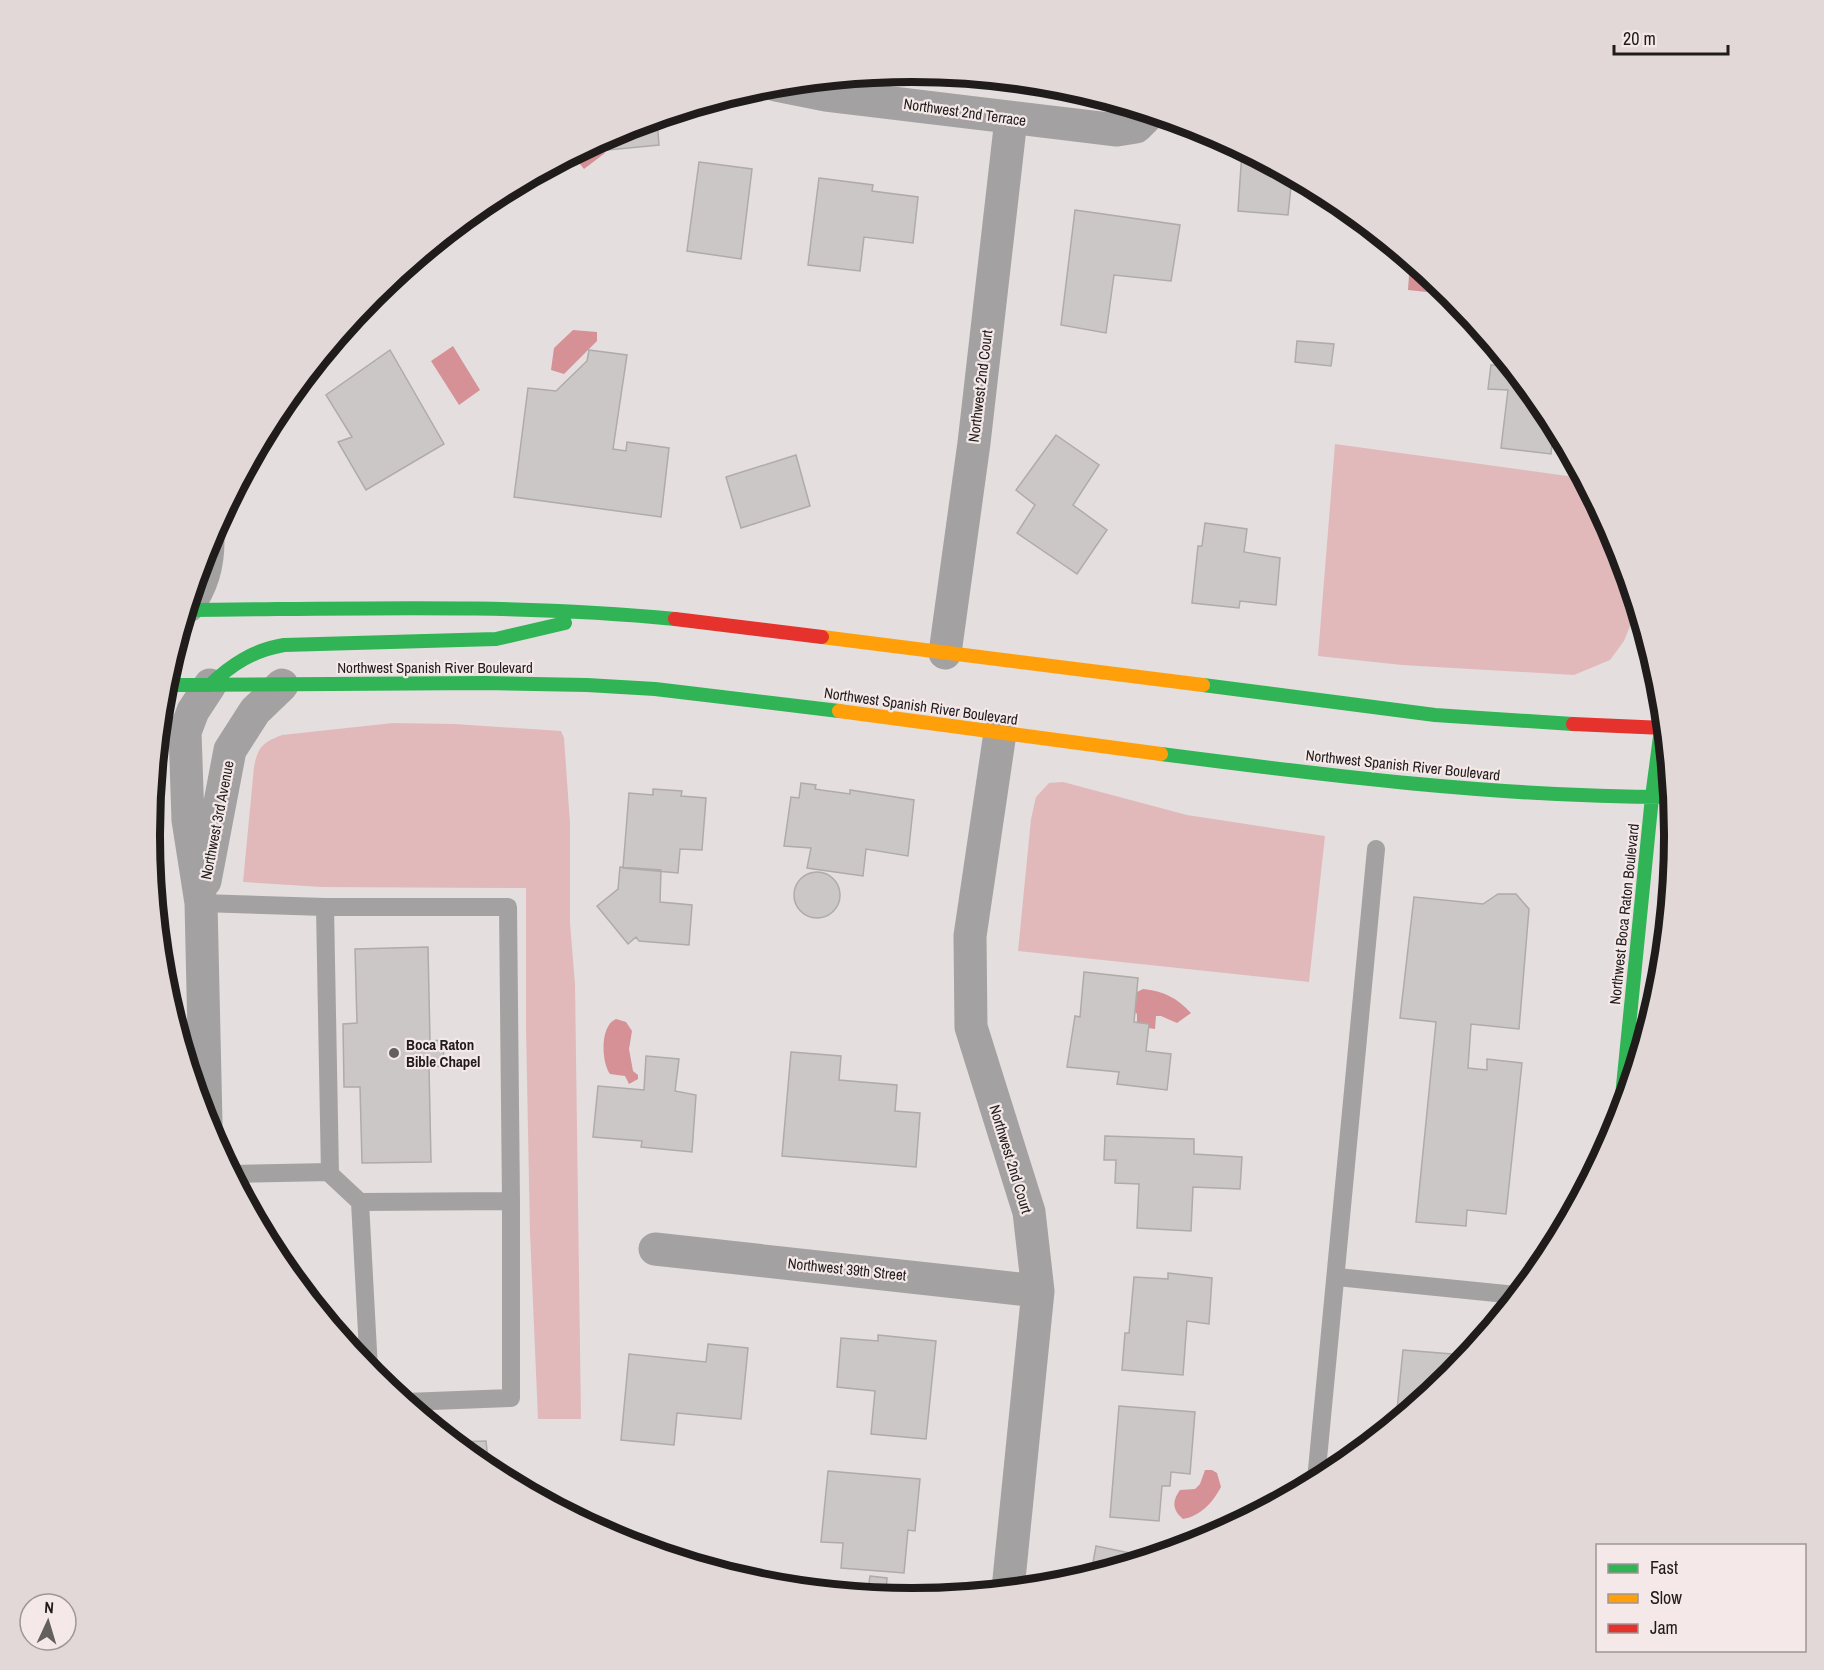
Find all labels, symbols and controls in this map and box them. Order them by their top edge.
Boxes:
scale bar [1614,18,1728,56]
text: 20 m [1623,26,1656,51]
street label: Northwest 2nd Terrace [902,93,1028,131]
street label: Northwest 2nd Court [963,328,997,443]
street label: Northwest Spanish River Boulevard [337,657,533,678]
street label: Northwest Spanish River Boulevard [823,682,1019,730]
street label: Northwest Spanish River Boulevard [1305,744,1501,786]
street label: Northwest 3rd Avenue [195,759,239,881]
street label: Northwest Boca Raton Boulevard [1604,822,1644,1006]
place label: Boca Raton Bible Chapel [406,1034,481,1072]
marker: Boca Raton Bible Chapel [387,1046,401,1060]
street label: Northwest 2nd Court [984,1102,1038,1217]
street label: Northwest 39th Street [787,1252,908,1286]
legend [1596,1544,1806,1652]
text: Fast [1650,1555,1678,1580]
text: Slow [1650,1585,1682,1610]
north arrow [18,1592,78,1652]
text: N [44,1596,55,1618]
text: Jam [1650,1615,1678,1640]

